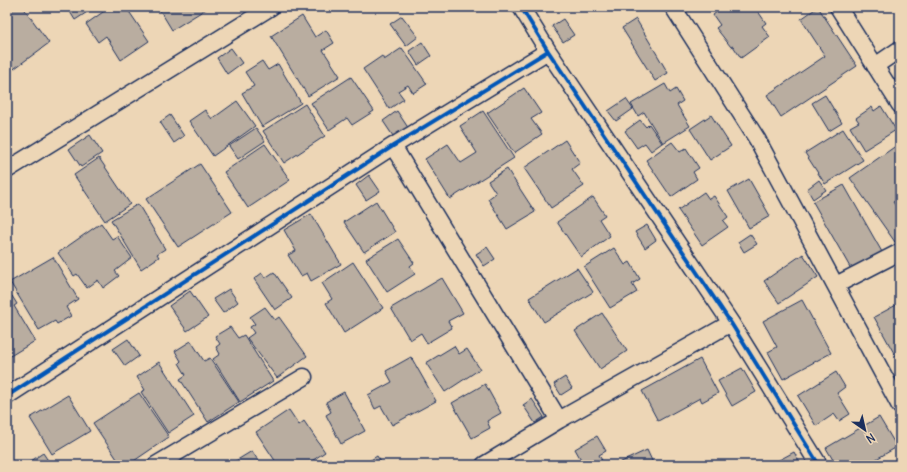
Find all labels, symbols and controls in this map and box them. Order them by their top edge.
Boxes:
north arrow [845,410,885,450]
text: N [864,430,878,446]

